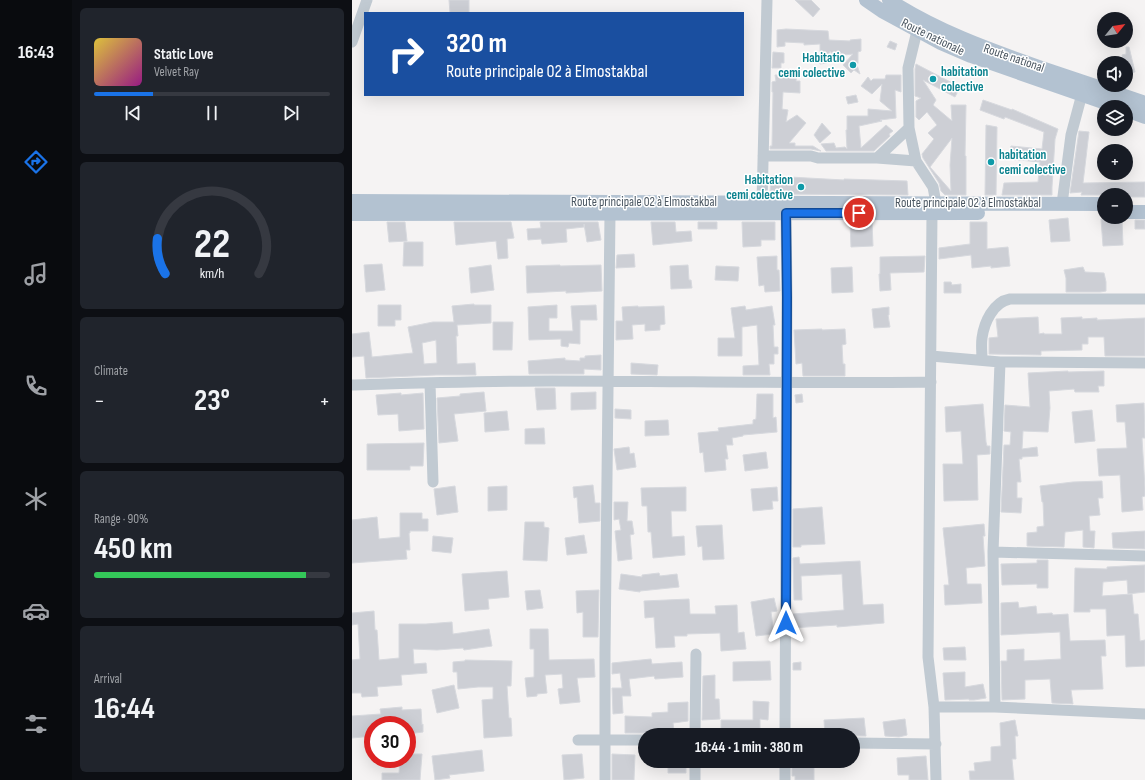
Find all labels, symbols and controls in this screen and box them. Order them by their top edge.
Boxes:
north arrow [1097,12,1133,48]
map controls [1097,12,1133,224]
street label: Route nationale [899,15,967,59]
text: 320 m [446,27,507,60]
icon: right [380,28,432,80]
street label: Route national [982,40,1046,76]
text: 16:43 [18,42,54,63]
text: Static Love [154,45,213,64]
place label: Habitatio cemi colective [778,50,845,81]
button: sound [1097,56,1133,92]
marker: Habitatio cemi colective [848,60,858,70]
text: Route principale 02 à Elmostakbal [446,61,648,82]
text: Velvet Ray [154,64,199,80]
place label: habitation colective [941,64,989,95]
marker: habitation colective [928,74,938,84]
button: layers [1097,100,1133,136]
icon: previous [122,102,144,124]
icon: pause [201,102,223,124]
icon: next [280,102,302,124]
button: + [1097,144,1133,180]
place label: habitation cemi colective [999,147,1066,178]
icon: directions [22,148,50,176]
marker: habitation cemi colective [986,157,996,167]
place label: Habitation cemi colective [726,172,793,203]
marker: Habitation cemi colective [796,182,806,192]
button: − [1097,188,1133,224]
street label: Route principale 02 à Elmostakbal [571,194,717,210]
street label: Route principale 02 à Elmostakbal [895,195,1041,211]
pin [842,196,876,230]
icon: arrive [848,202,870,224]
text: 22 [194,219,230,268]
icon: music [22,260,50,288]
text: km/h [200,264,224,281]
text: Climate [94,363,128,379]
icon: phone [22,372,50,400]
text: 23° [194,383,230,419]
text: − [94,388,105,415]
text: + [319,388,330,415]
icon: climate [22,485,50,513]
text: Range · 90% [94,511,148,527]
text: 450 km [94,531,173,567]
icon: car [22,597,50,625]
position arrow [765,602,807,644]
text: Arrival [94,671,122,687]
text: 16:44 [94,691,155,727]
icon: filters [22,710,50,738]
speed limit sign: 30 [364,716,416,768]
text: 16:44 · 1 min · 380 m [695,738,803,757]

